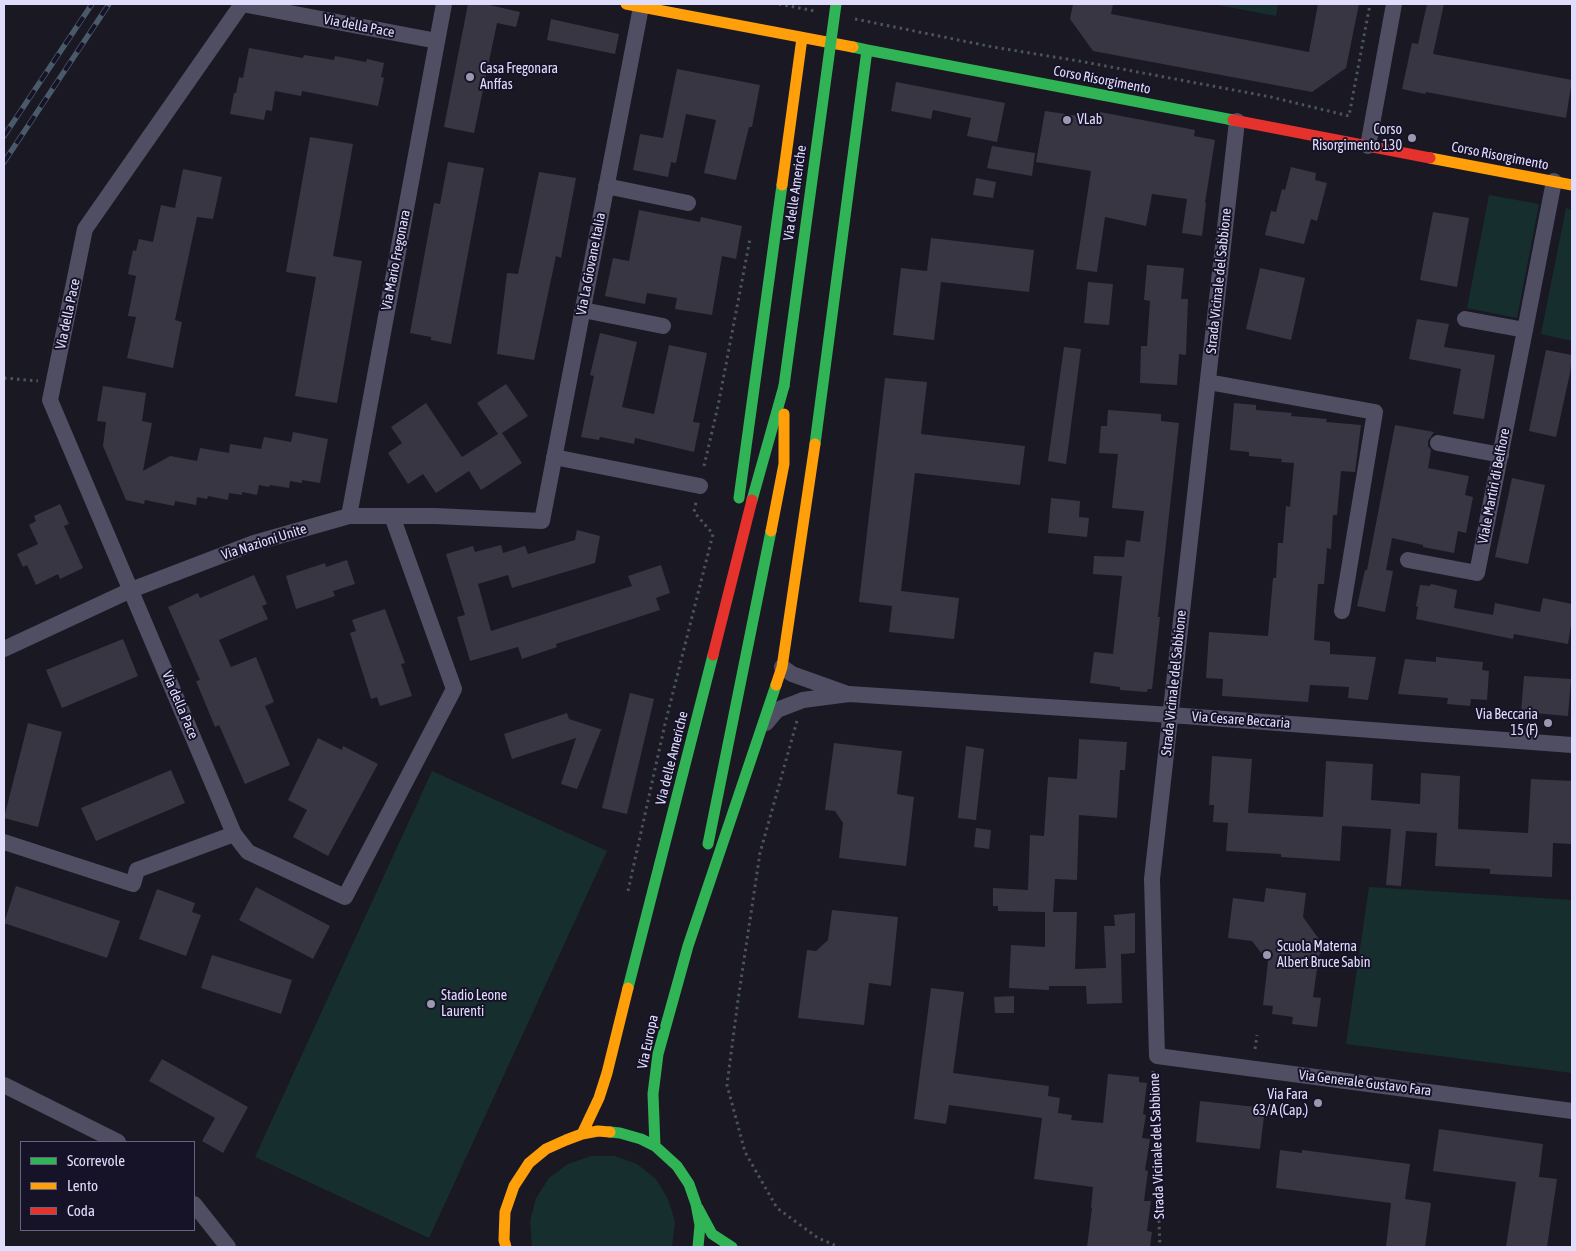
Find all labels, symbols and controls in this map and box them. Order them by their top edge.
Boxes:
street label: Via della Pace [322,11,396,41]
place label: Casa Fregonara Anffas [480,61,558,94]
street label: Corso Risorgimento [1052,62,1152,98]
marker: Casa Fregonara Anffas [464,71,476,83]
place label: VLab [1077,112,1102,128]
marker: VLab [1061,114,1073,126]
place label: Corso Risorgimento 130 [1312,122,1402,154]
marker: Corso Risorgimento 130 [1406,132,1418,144]
street label: Corso Risorgimento [1450,138,1550,174]
street label: Via delle Americhe [780,144,810,242]
street label: Strada Vicinale del Sabbione [1203,207,1235,355]
street label: Via Mario Fregonara [378,208,414,312]
street label: Via La Giovane Italia [573,211,609,317]
street label: Via della Pace [52,277,84,351]
street label: Viale Martiri di Belfiore [1475,427,1513,545]
street label: Via Nazioni Unite [219,520,309,564]
street label: Strada Vicinale del Sabbione [1158,609,1190,757]
street label: Via della Pace [158,669,202,741]
place label: Via Beccaria 15 (F) [1476,707,1538,740]
street label: Via Cesare Beccaria [1191,708,1291,732]
street label: Via delle Americhe [652,709,692,807]
marker: Via Beccaria 15 (F) [1542,717,1554,729]
place label: Scuola Materna Albert Bruce Sabin [1277,939,1371,972]
marker: Scuola Materna Albert Bruce Sabin [1261,949,1273,961]
place label: Stadio Leone Laurenti [441,988,507,1020]
marker: Stadio Leone Laurenti [425,998,437,1010]
street label: Via Europa [634,1013,662,1071]
street label: Via Generale Gustavo Fara [1298,1067,1432,1099]
street label: Strada Vicinale del Sabbione [1146,1073,1168,1219]
place label: Via Fara 63/A (Cap.) [1253,1087,1308,1120]
marker: Via Fara 63/A (Cap.) [1312,1097,1324,1109]
legend [20,1141,195,1231]
text: Scorrevole [67,1152,125,1169]
text: Lento [67,1177,98,1194]
text: Coda [67,1202,95,1219]

